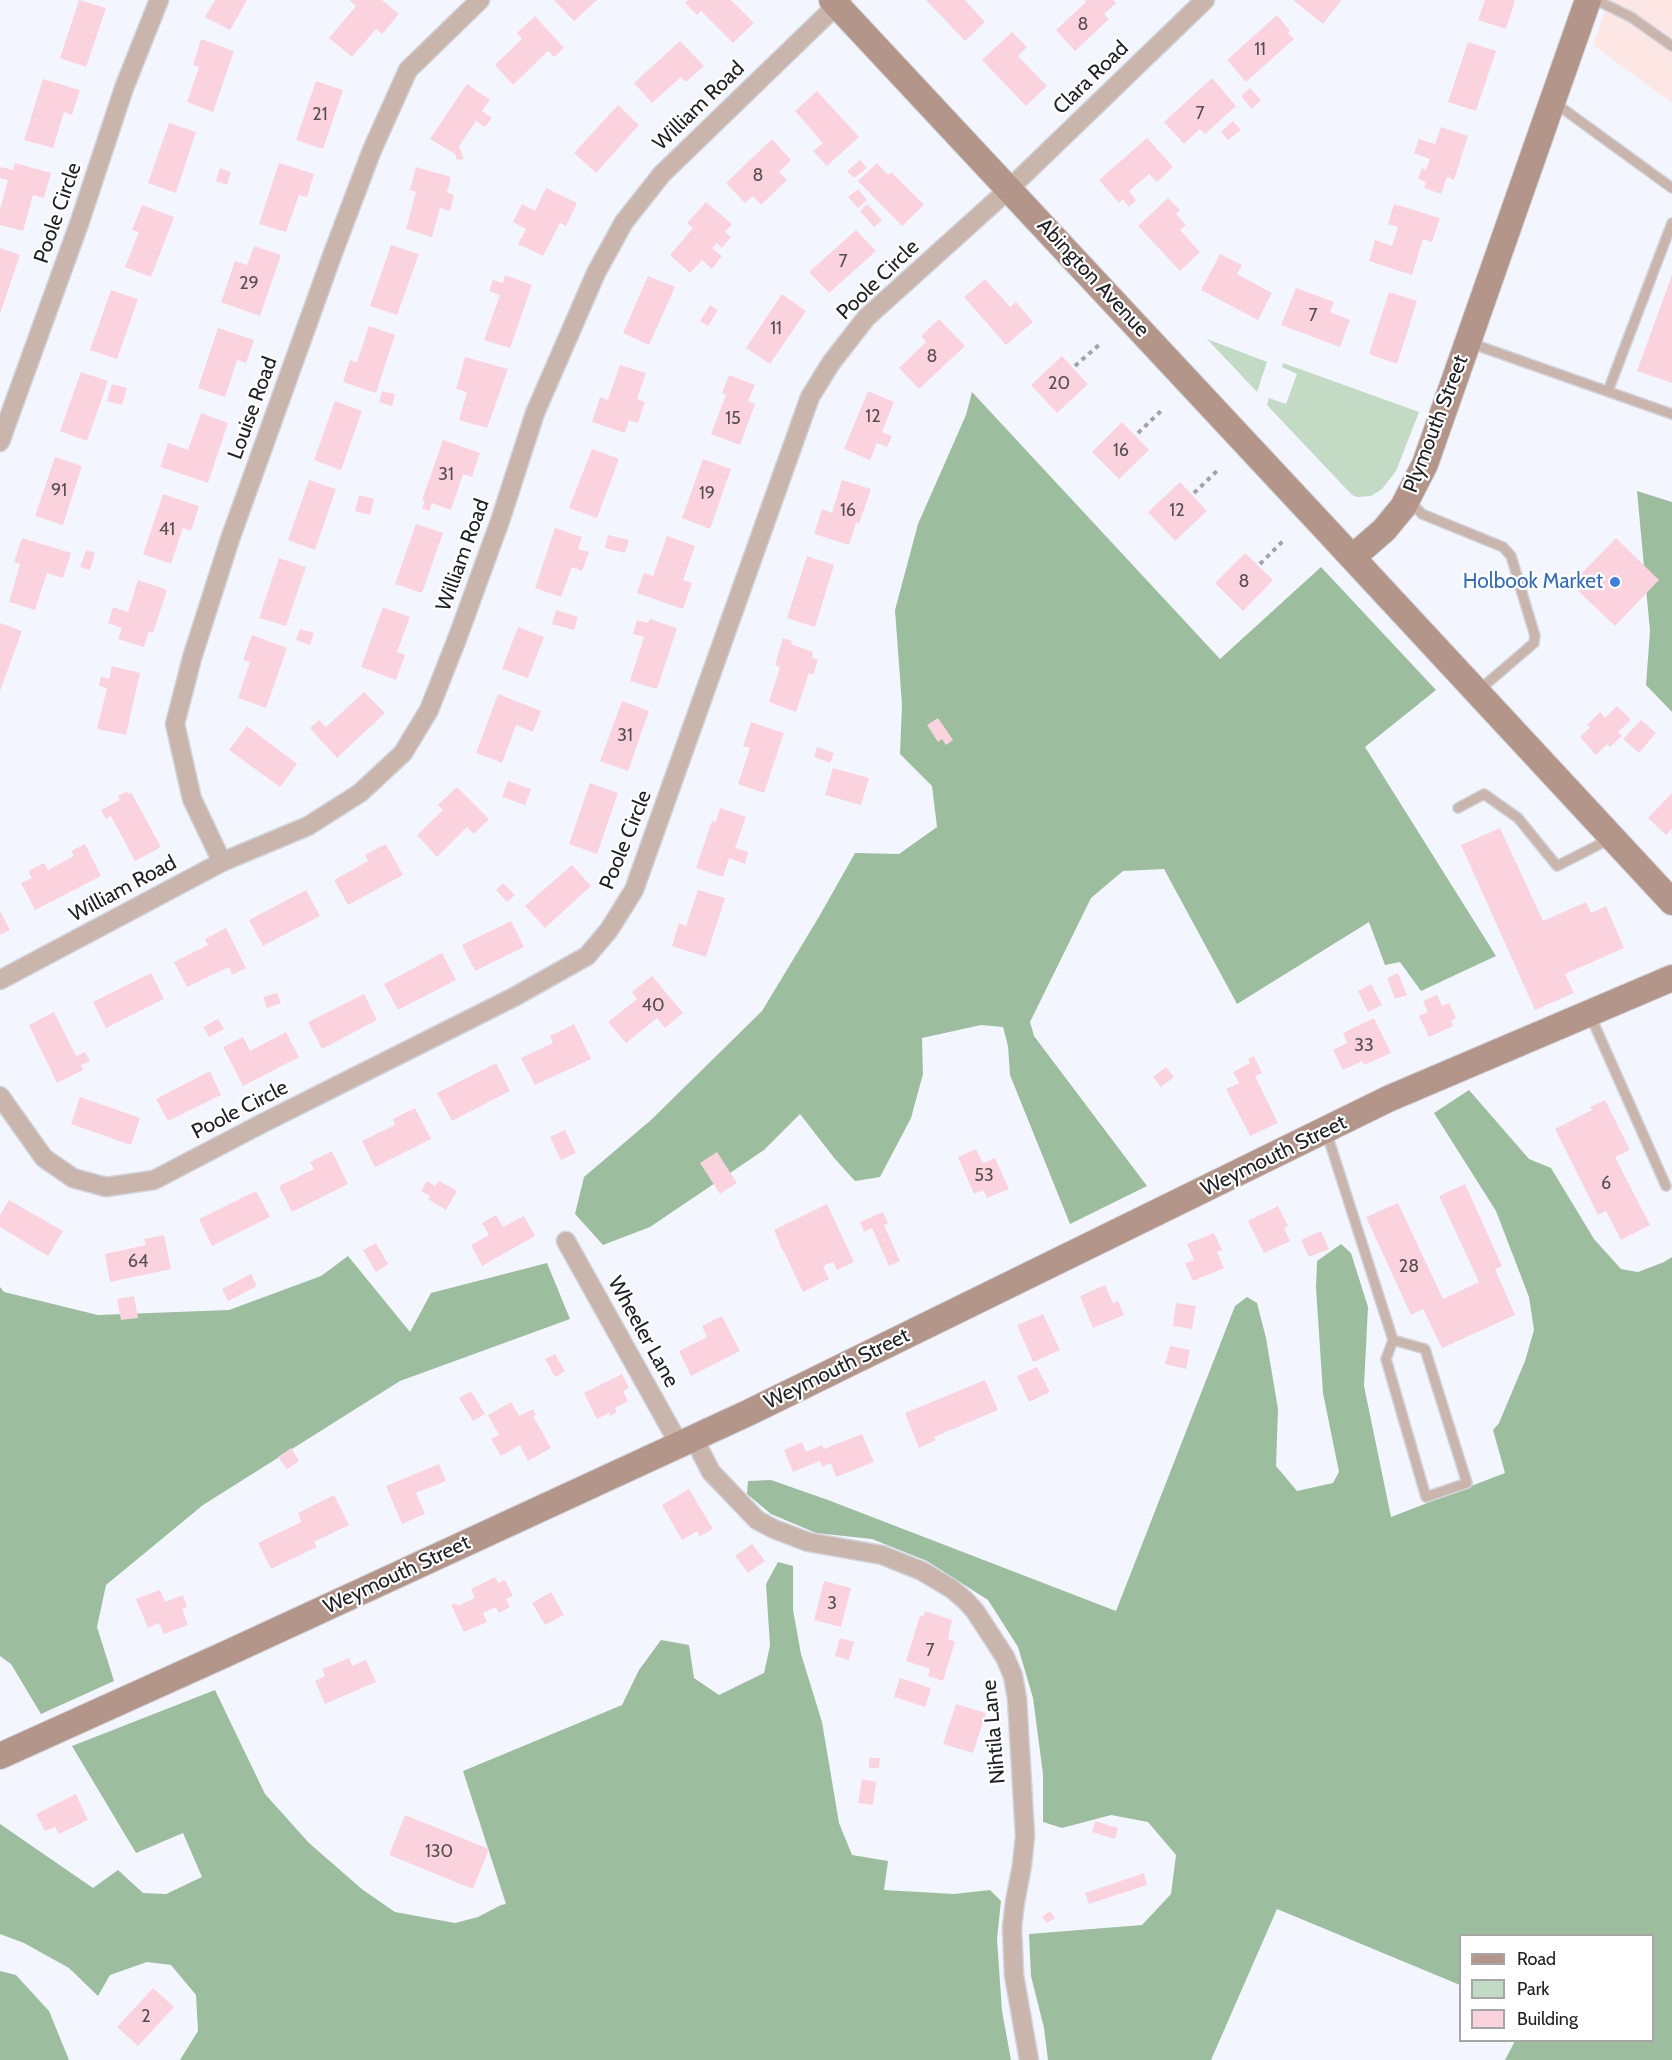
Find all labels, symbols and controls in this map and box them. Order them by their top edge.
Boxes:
house number: 8 [1078,14,1088,36]
street label: Clara Road [1048,36,1134,120]
house number: 11 [1254,39,1266,61]
street label: William Road [648,56,750,156]
house number: 7 [1195,103,1205,125]
house number: 21 [312,104,328,126]
street label: Poole Circle [29,159,87,267]
house number: 8 [753,165,763,187]
street label: Abington Avenue [1032,214,1154,342]
street label: Poole Circle [832,235,924,325]
house number: 7 [838,251,848,273]
house number: 29 [239,273,259,295]
house number: 7 [1308,305,1318,327]
house number: 11 [770,318,782,340]
house number: 8 [927,346,937,368]
street label: Plymouth Street [1398,352,1474,496]
street label: Louise Road [223,353,283,463]
house number: 20 [1048,373,1070,395]
house number: 12 [865,406,881,428]
house number: 15 [725,408,741,430]
house number: 16 [1113,440,1129,462]
house number: 31 [438,464,454,486]
house number: 91 [51,480,67,502]
house number: 19 [699,483,715,505]
street label: William Road [431,496,495,614]
house number: 16 [840,500,856,522]
house number: 12 [1169,500,1185,522]
house number: 41 [159,519,175,541]
place label: Holbook Market [1463,569,1603,595]
house number: 8 [1239,571,1249,593]
marker: Holbook Market [1608,575,1622,589]
house number: 31 [617,725,633,747]
street label: Poole Circle [595,787,657,893]
street label: William Road [65,850,181,928]
house number: 40 [642,995,664,1017]
house number: 33 [1354,1035,1374,1057]
street label: Poole Circle [188,1075,292,1145]
street label: Weymouth Street [1197,1110,1351,1202]
house number: 53 [974,1165,994,1187]
house number: 6 [1601,1173,1611,1195]
house number: 64 [128,1251,148,1273]
house number: 28 [1399,1256,1419,1278]
street label: Wheeler Lane [602,1272,684,1392]
street label: Weymouth Street [760,1323,914,1415]
street label: Weymouth Street [320,1530,474,1620]
house number: 3 [827,1593,837,1615]
house number: 7 [925,1640,935,1662]
street label: Nihtila Lane [977,1679,1011,1785]
house number: 130 [425,1841,453,1863]
legend [1459,1934,1654,2042]
text: Road [1517,1948,1556,1970]
text: Park [1517,1978,1549,2000]
house number: 2 [141,2006,151,2028]
text: Building [1517,2008,1578,2030]

